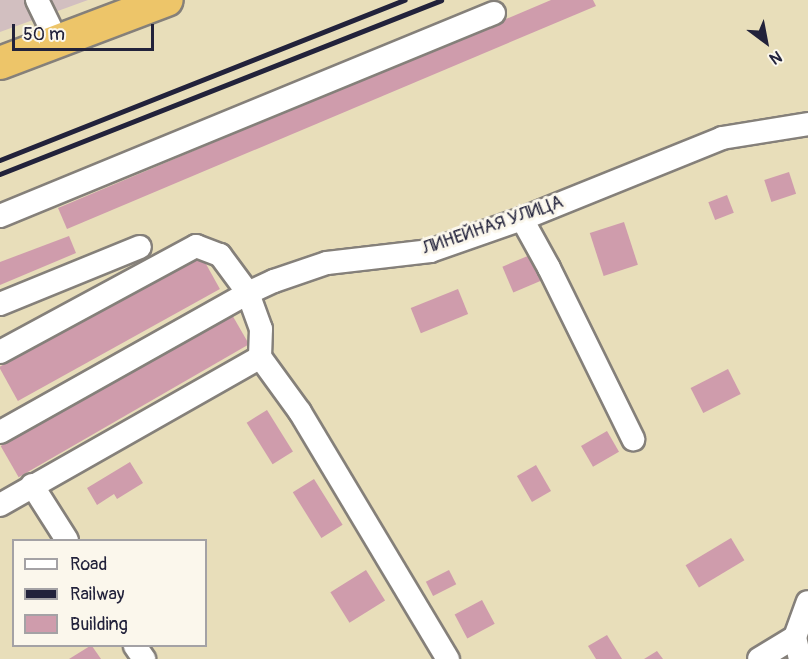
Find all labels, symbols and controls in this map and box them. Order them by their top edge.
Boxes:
scale bar [15,12,158,50]
north arrow [736,12,796,72]
text: 50 m [23,23,65,46]
text: N [766,46,785,69]
street label: ЛИНЕЙНАЯ УЛИЦА [420,192,566,260]
legend [12,539,207,647]
text: Road [70,553,107,576]
text: Railway [70,583,125,606]
text: Building [70,613,128,636]

